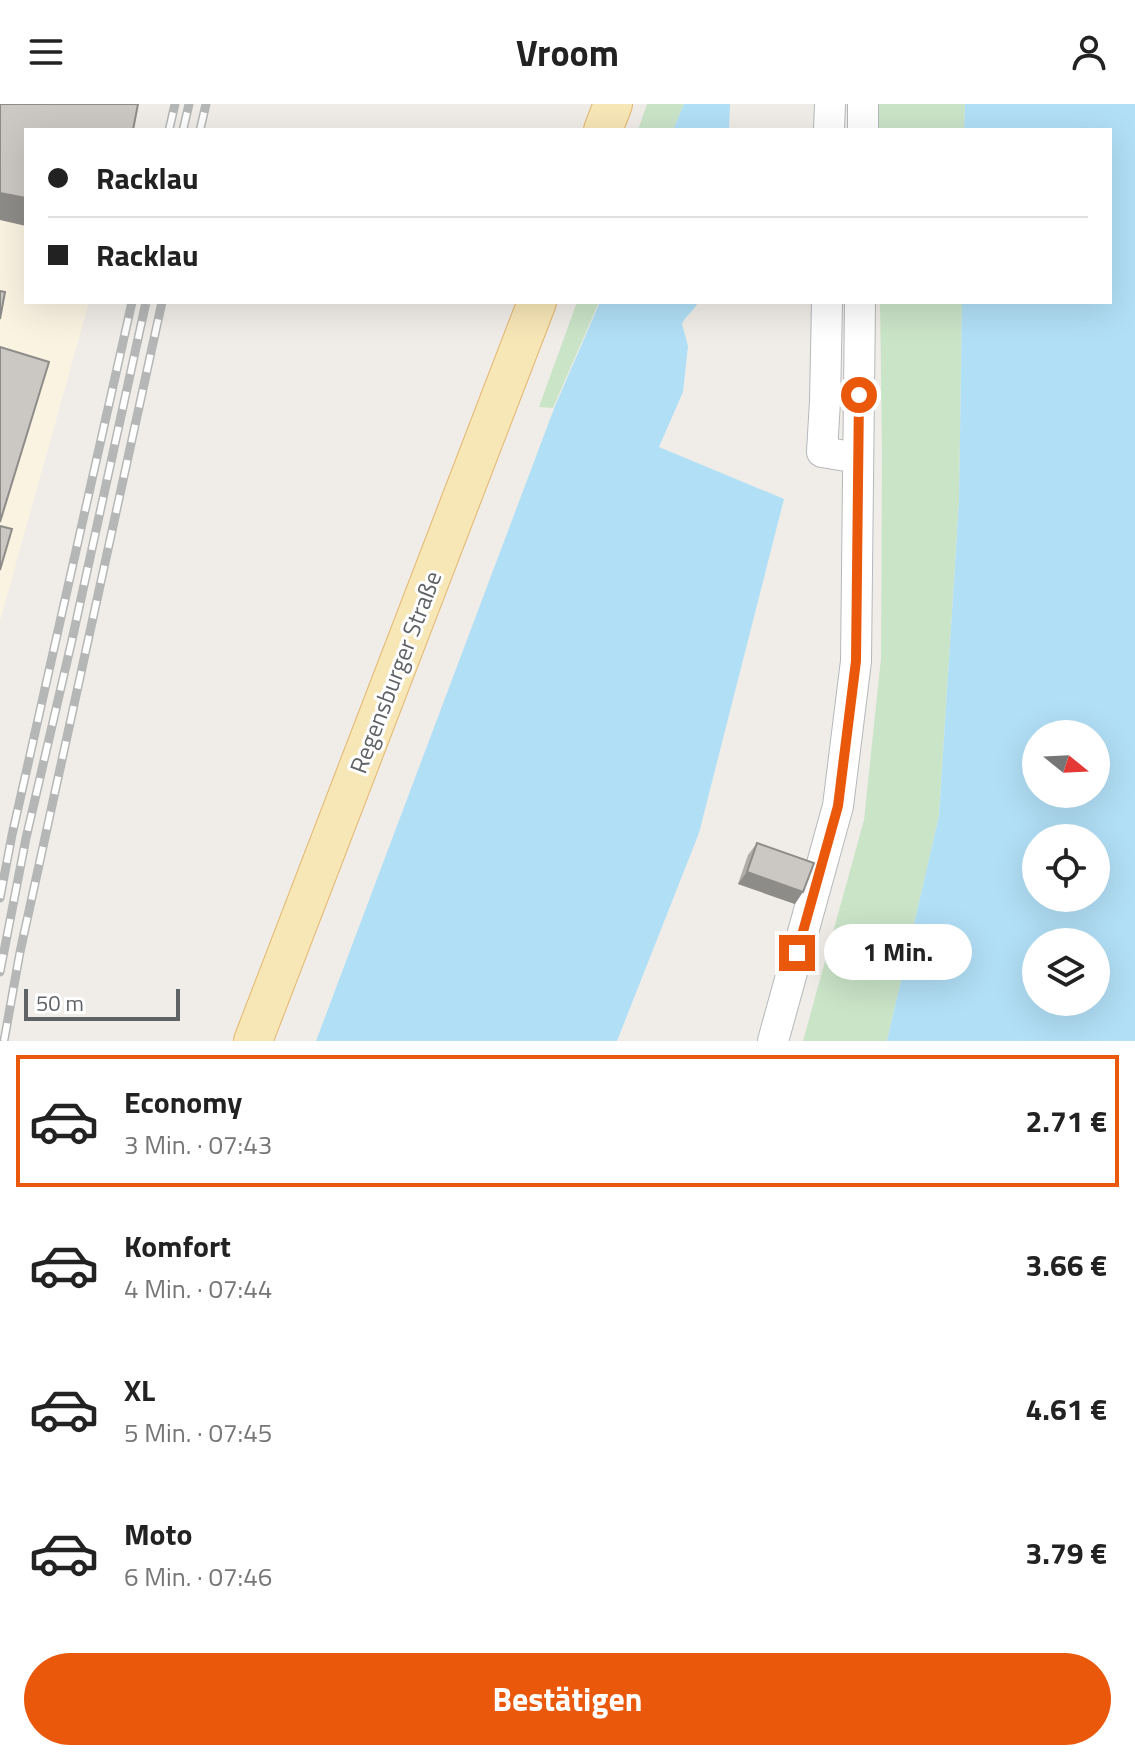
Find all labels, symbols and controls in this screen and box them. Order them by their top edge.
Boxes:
text: Vroom [516,25,619,80]
icon: menu [24,30,68,74]
icon: person [1067,30,1111,74]
text: Racklau [96,155,199,201]
text: Racklau [96,232,199,278]
route start [841,377,877,413]
street label: Regensburger Straße [340,566,450,778]
north arrow [1022,720,1110,808]
map controls [1022,720,1110,1016]
button: locate [1022,824,1110,912]
callout: 1 Min. [825,925,973,981]
button: layers [1022,928,1110,1016]
text: 1 Min. [863,932,933,971]
route end [779,935,815,971]
scale bar [24,985,180,1021]
text: 50 m [36,986,84,1020]
text: Economy [124,1079,242,1125]
icon: car [28,1085,100,1157]
text: 2.71 € [1026,1098,1107,1144]
text: 3 Min. · 07:43 [124,1125,272,1164]
text: Komfort [124,1223,231,1269]
icon: car [28,1229,100,1301]
text: 3.66 € [1026,1242,1107,1288]
text: 4 Min. · 07:44 [124,1269,272,1308]
text: XL [124,1367,155,1413]
icon: car [28,1373,100,1445]
text: 4.61 € [1026,1386,1107,1432]
text: 5 Min. · 07:45 [124,1413,272,1452]
text: Moto [124,1511,192,1557]
icon: car [28,1517,100,1589]
text: 3.79 € [1026,1530,1107,1576]
text: 6 Min. · 07:46 [124,1557,272,1596]
button: Bestätigen [24,1653,1111,1745]

